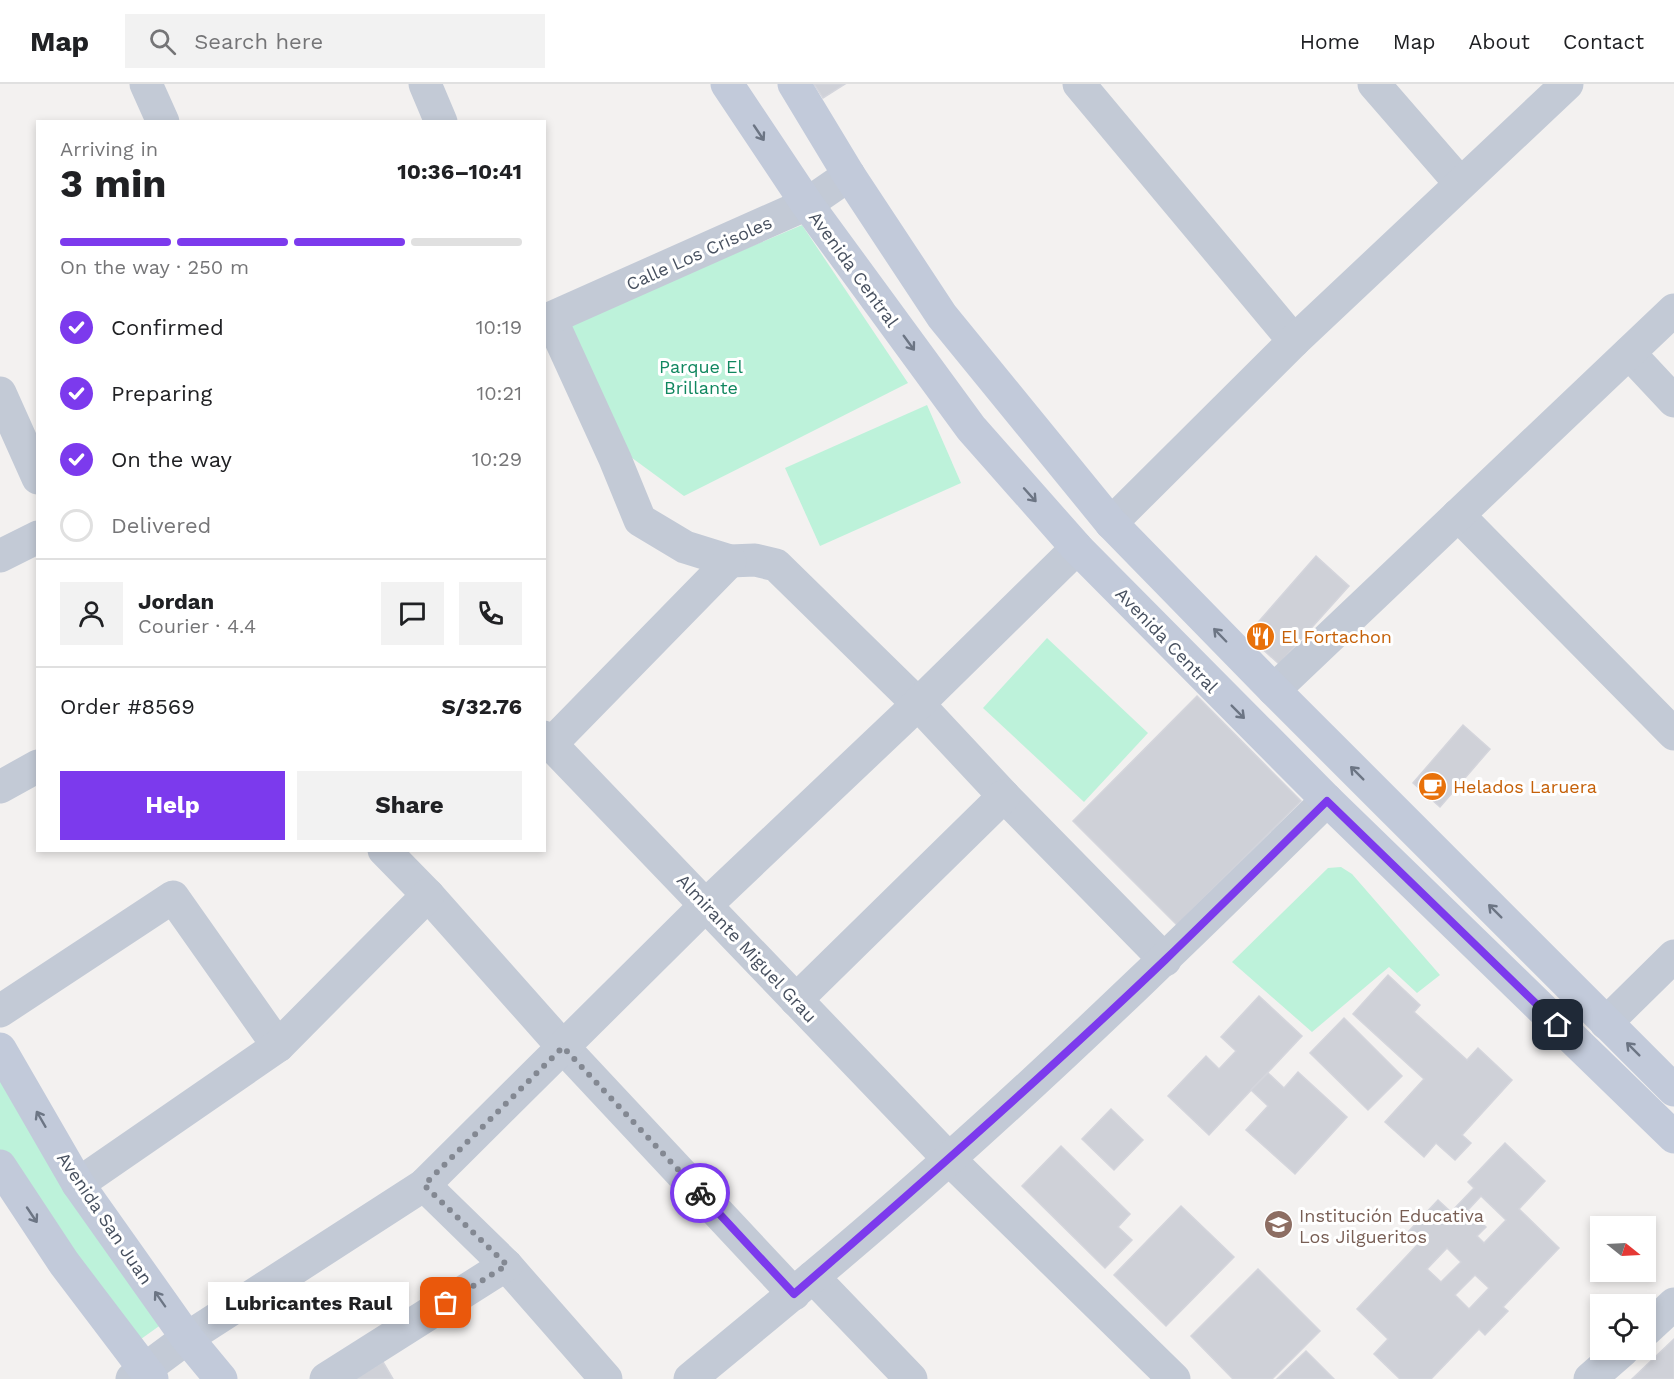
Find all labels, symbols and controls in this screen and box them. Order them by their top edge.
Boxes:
search box [125,14,545,68]
text: Map [30,25,89,58]
icon: search [146,25,179,58]
text: Search here [194,29,323,54]
text: Home [1300,29,1360,54]
text: Map [1393,29,1436,54]
text: About [1469,29,1530,54]
text: Contact [1563,29,1644,54]
one-way arrow [753,124,766,141]
text: Arriving in [60,137,158,161]
text: 10:36–10:41 [397,159,522,184]
text: 3 min [60,161,167,206]
street label: Avenida Central [805,207,903,331]
street label: Calle Los Crisoles [623,211,775,295]
text: On the way · 250 m [60,255,249,279]
icon: check [60,311,93,344]
text: Confirmed [111,315,224,340]
text: 10:19 [476,315,522,339]
one-way arrow [902,335,915,351]
park label: Parque El Brillante [659,356,744,398]
icon: check [60,377,93,410]
text: Preparing [111,381,212,406]
text: 10:21 [476,381,522,405]
icon: check [60,443,93,476]
text: On the way [111,447,232,472]
text: 10:29 [472,447,522,471]
one-way arrow [1023,487,1037,502]
text: Delivered [111,513,211,538]
button: person [60,582,123,645]
button: chat [381,582,444,645]
button: phone [459,582,522,645]
street label: Avenida Central [1111,583,1223,697]
text: Jordan [138,589,214,614]
text: Courier · 4.4 [138,614,256,638]
restaurant icon: El Fortachon [1244,620,1276,652]
place label: El Fortachon [1281,626,1392,647]
one-way arrow [1212,627,1227,642]
text: Order #8569 [60,694,195,719]
text: S/32.76 [441,694,522,719]
one-way arrow [1230,704,1245,719]
one-way arrow [1349,766,1364,781]
cafe icon: Helados Laruera [1416,770,1448,802]
button: Help [60,771,285,840]
button: Share [297,771,522,840]
place label: Helados Laruera [1453,776,1597,797]
street label: Almirante Miguel Grau [673,869,821,1027]
one-way arrow [1487,904,1502,919]
pin [1532,999,1583,1050]
icon: home [1541,1008,1574,1041]
one-way arrow [1625,1042,1640,1057]
one-way arrow [35,1111,47,1128]
street label: Avenida San Juan [53,1148,157,1288]
courier [670,1163,730,1223]
icon: bike [684,1177,717,1210]
place label: Institución Educativa Los Jilgueritos [1299,1205,1484,1247]
one-way arrow [26,1206,39,1223]
school or university icon: Institución Educativa Los Jilgueritos [1262,1209,1294,1241]
north arrow [1590,1216,1656,1282]
map controls [1590,1216,1656,1360]
pin [420,1277,471,1328]
callout: Lubricantes Raul [209,1282,410,1324]
icon: bag [429,1286,462,1319]
text: Lubricantes Raul [225,1291,392,1315]
one-way arrow [154,1292,166,1308]
button: locate [1590,1294,1656,1360]

